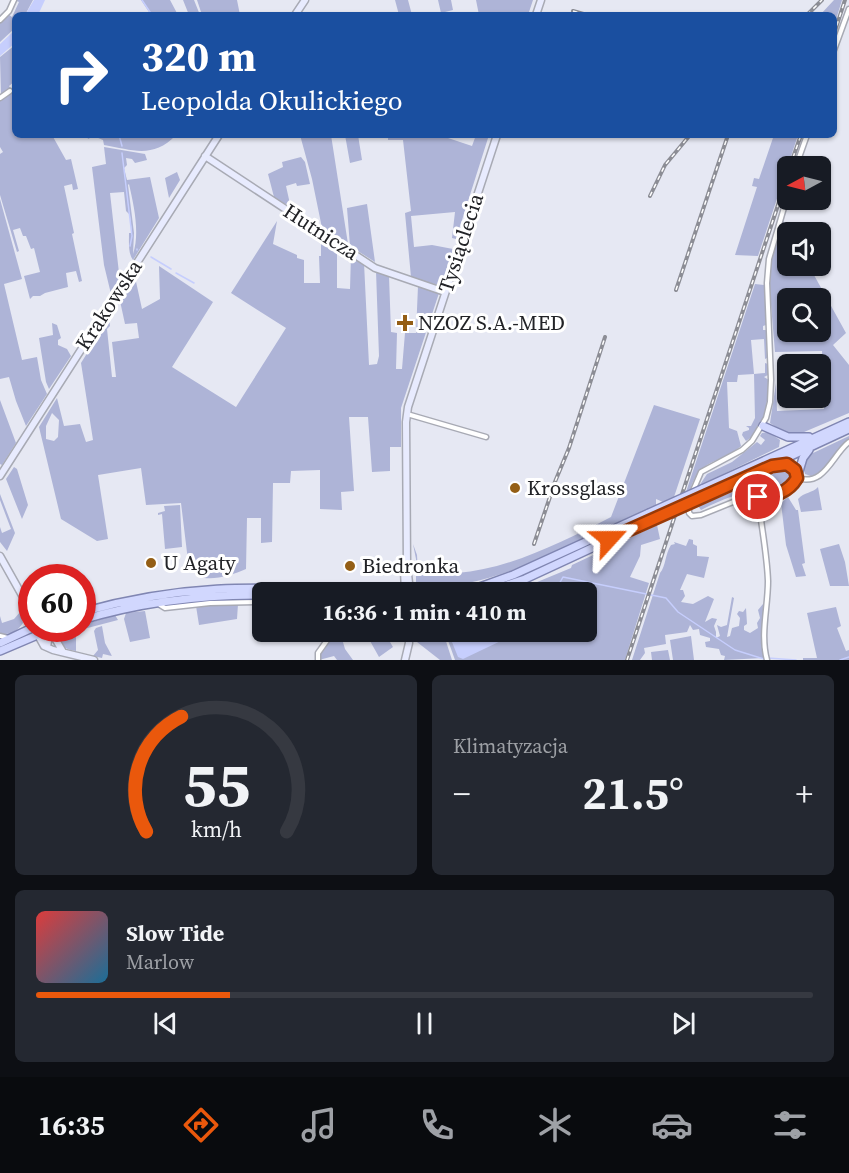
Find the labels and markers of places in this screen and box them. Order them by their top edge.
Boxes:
place label: NZOZ S.A.-MED [418,308,565,337]
marker: NZOZ S.A.-MED [396,314,414,332]
pin [732,471,783,522]
place label: Krossglass [527,473,625,502]
marker: Krossglass [508,481,522,495]
place label: U Agaty [163,548,236,577]
place label: Biedronka [362,551,459,580]
marker: U Agaty [144,556,158,570]
marker: Biedronka [343,559,357,573]

